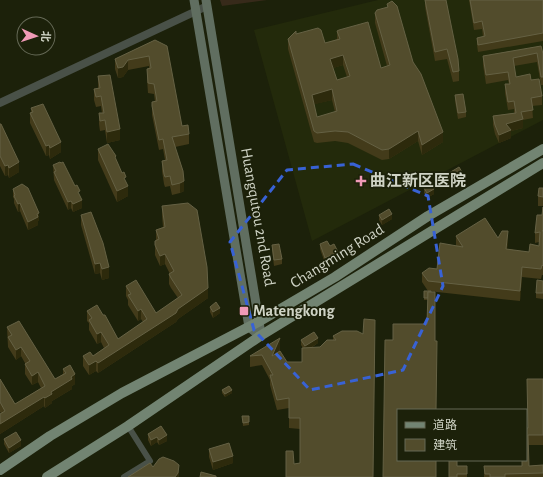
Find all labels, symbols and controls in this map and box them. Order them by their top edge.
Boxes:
north arrow [16,16,56,56]
text: 北 [40,31,51,42]
street label: Huangqutou 2nd Road [238,146,278,288]
place label: 曲江新区医院 [370,172,466,189]
marker: 曲江新区医院 [355,175,367,187]
street label: Changming Road [287,221,387,291]
place label: Matengkong [253,303,336,319]
marker: Matengkong [238,305,250,317]
legend [397,409,527,461]
text: 道路 [433,418,457,431]
text: 建筑 [433,438,457,451]

